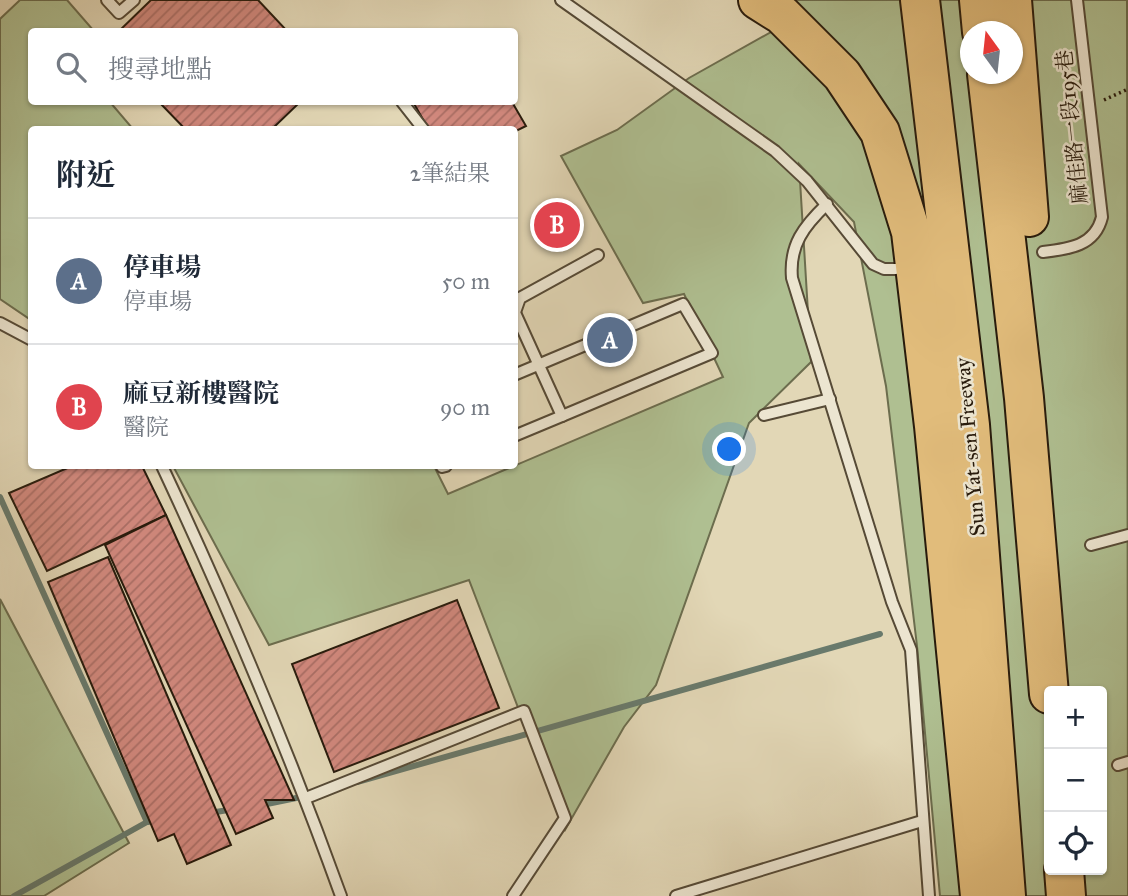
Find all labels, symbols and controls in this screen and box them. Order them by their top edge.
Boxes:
north arrow [960,21,1023,84]
search box [28,28,518,105]
icon: search [52,48,90,86]
street label: 麻佳路一段195巷 [1051,48,1093,206]
text: 搜尋地點 [108,53,212,85]
text: 附近 [56,157,116,193]
text: 2筆結果 [410,159,490,187]
pin: B [534,199,580,251]
text: 停車場 [123,251,201,283]
text: A [71,267,87,295]
text: 50 m [442,267,490,295]
text: 停車場 [123,287,192,315]
pin: A [587,314,633,366]
street label: Sun Yat-sen Freeway [949,356,991,537]
text: 麻豆新樓醫院 [123,377,279,409]
text: B [71,393,87,421]
text: 90 m [440,393,490,421]
text: 醫院 [123,413,169,441]
your location [712,432,746,466]
map controls [1044,686,1107,875]
button: + [1044,686,1107,749]
button: − [1044,749,1107,812]
button: locate [1044,812,1107,875]

